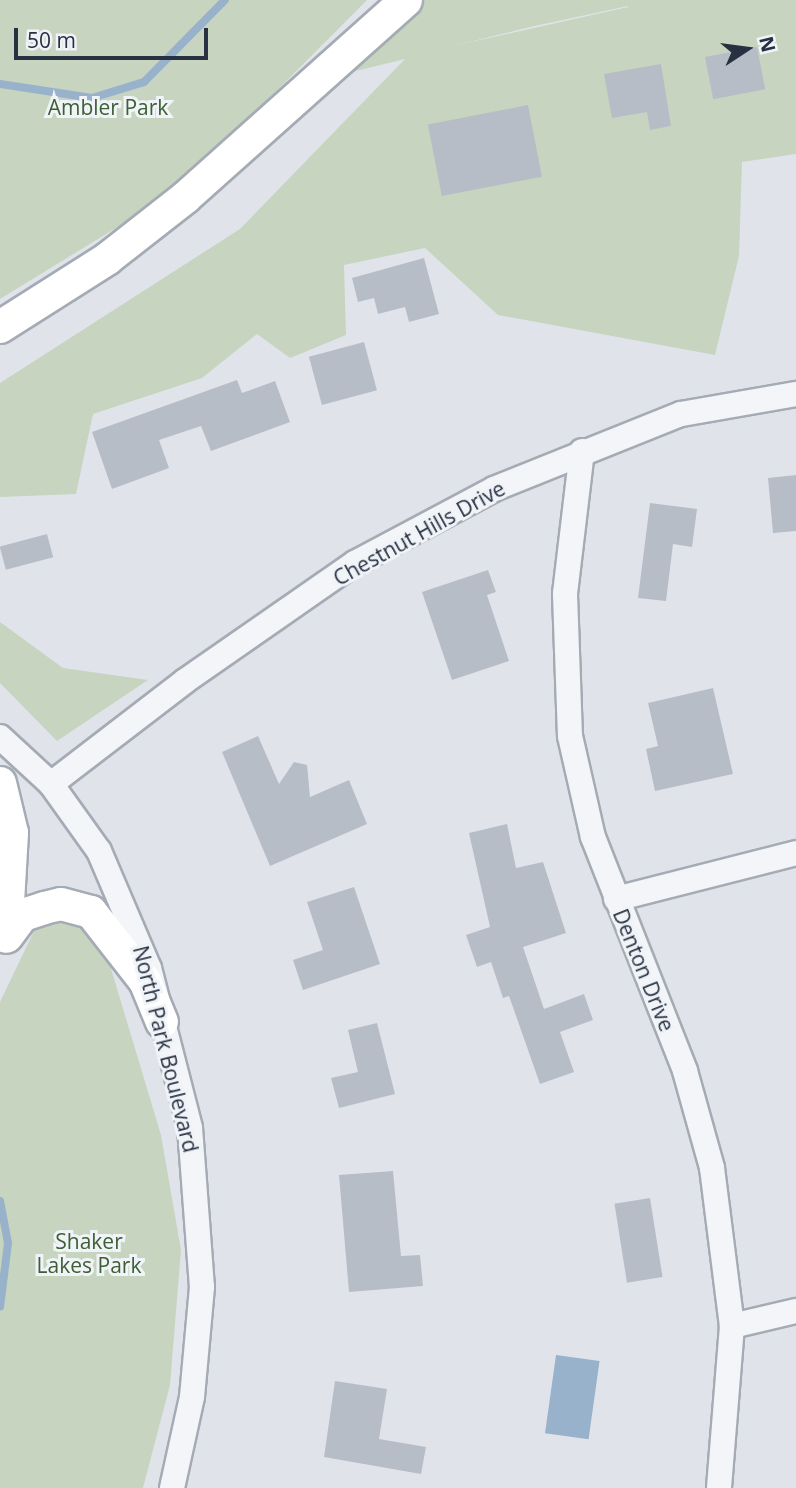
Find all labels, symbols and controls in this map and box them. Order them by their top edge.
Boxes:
scale bar [18,14,212,58]
north arrow [712,14,782,84]
text: 50 m [27,26,76,54]
text: N [753,34,782,55]
park label: Ambler Park [48,94,168,120]
street label: Chestnut Hills Drive [329,475,509,591]
street label: Denton Drive [608,905,680,1035]
street label: North Park Boulevard [128,943,204,1155]
park label: Shaker Lakes Park [37,1228,141,1278]

